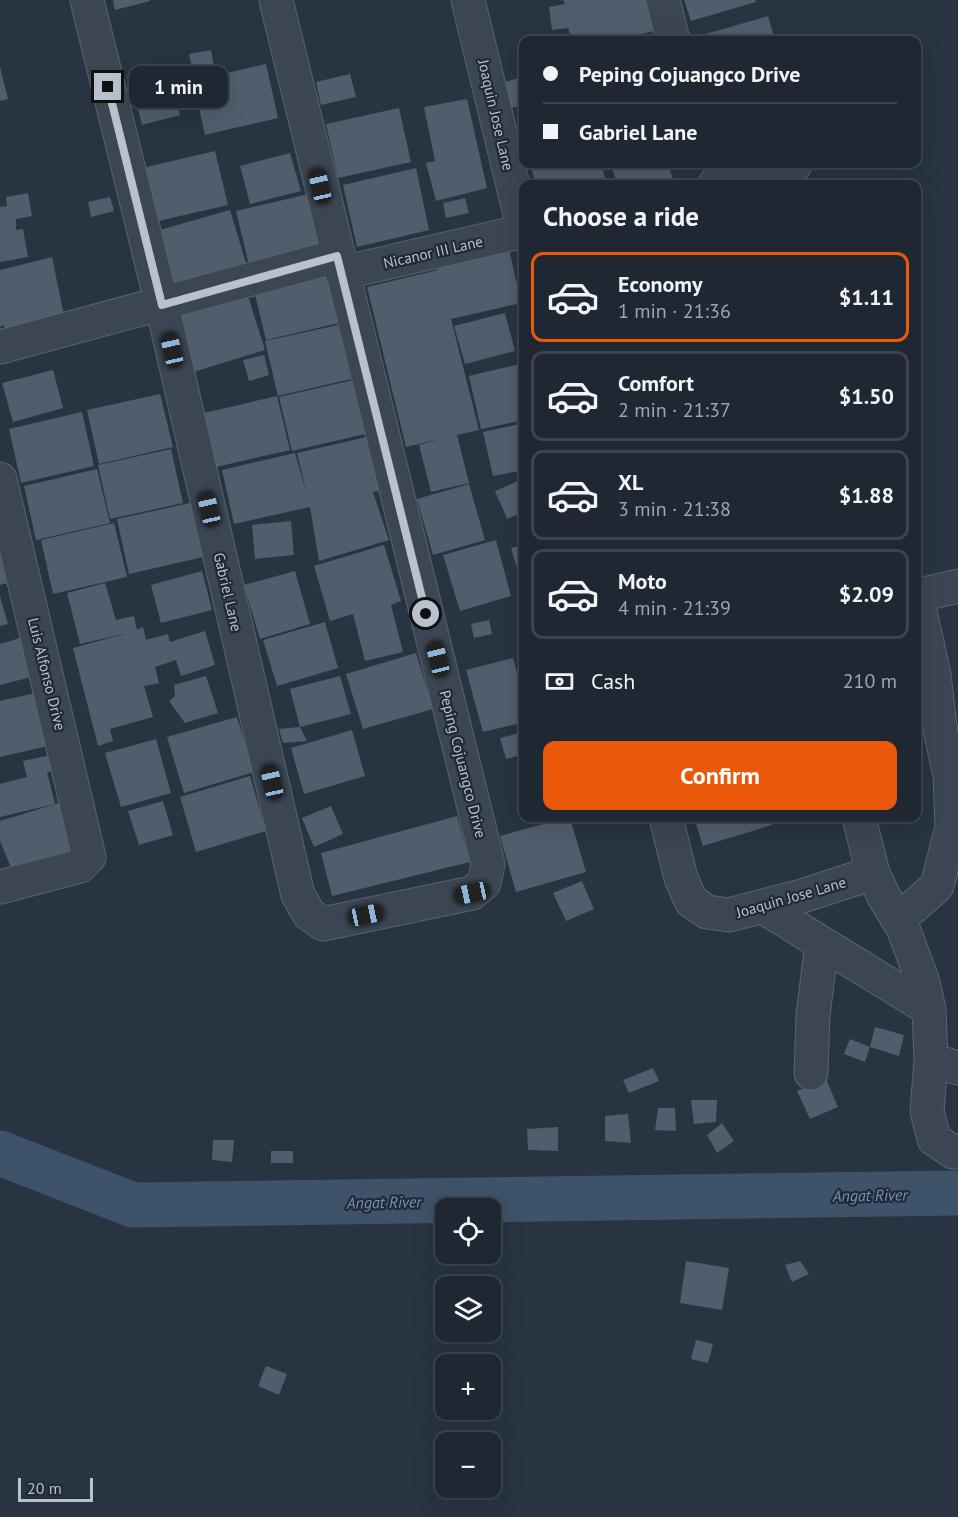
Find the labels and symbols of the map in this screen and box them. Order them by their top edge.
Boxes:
street label: Joaquin Jose Lane [474,57,518,172]
callout: 1 min [129,66,228,108]
route end [94,73,121,100]
car [307,166,333,206]
street label: Nicanor III Lane [381,231,485,273]
car [159,330,185,370]
car [196,489,222,529]
street label: Gabriel Lane [210,551,246,633]
route start [412,600,439,627]
street label: Luis Alfonso Drive [24,616,70,732]
car [425,639,451,679]
street label: Peping Cojuangco Drive [435,688,491,840]
car [259,762,285,802]
street label: Joaquin Jose Lane [733,872,848,922]
car [453,880,491,906]
car [347,902,385,928]
water label: Angat River [831,1184,909,1206]
water label: Angat River [345,1191,423,1213]
scale bar [18,1475,93,1502]

